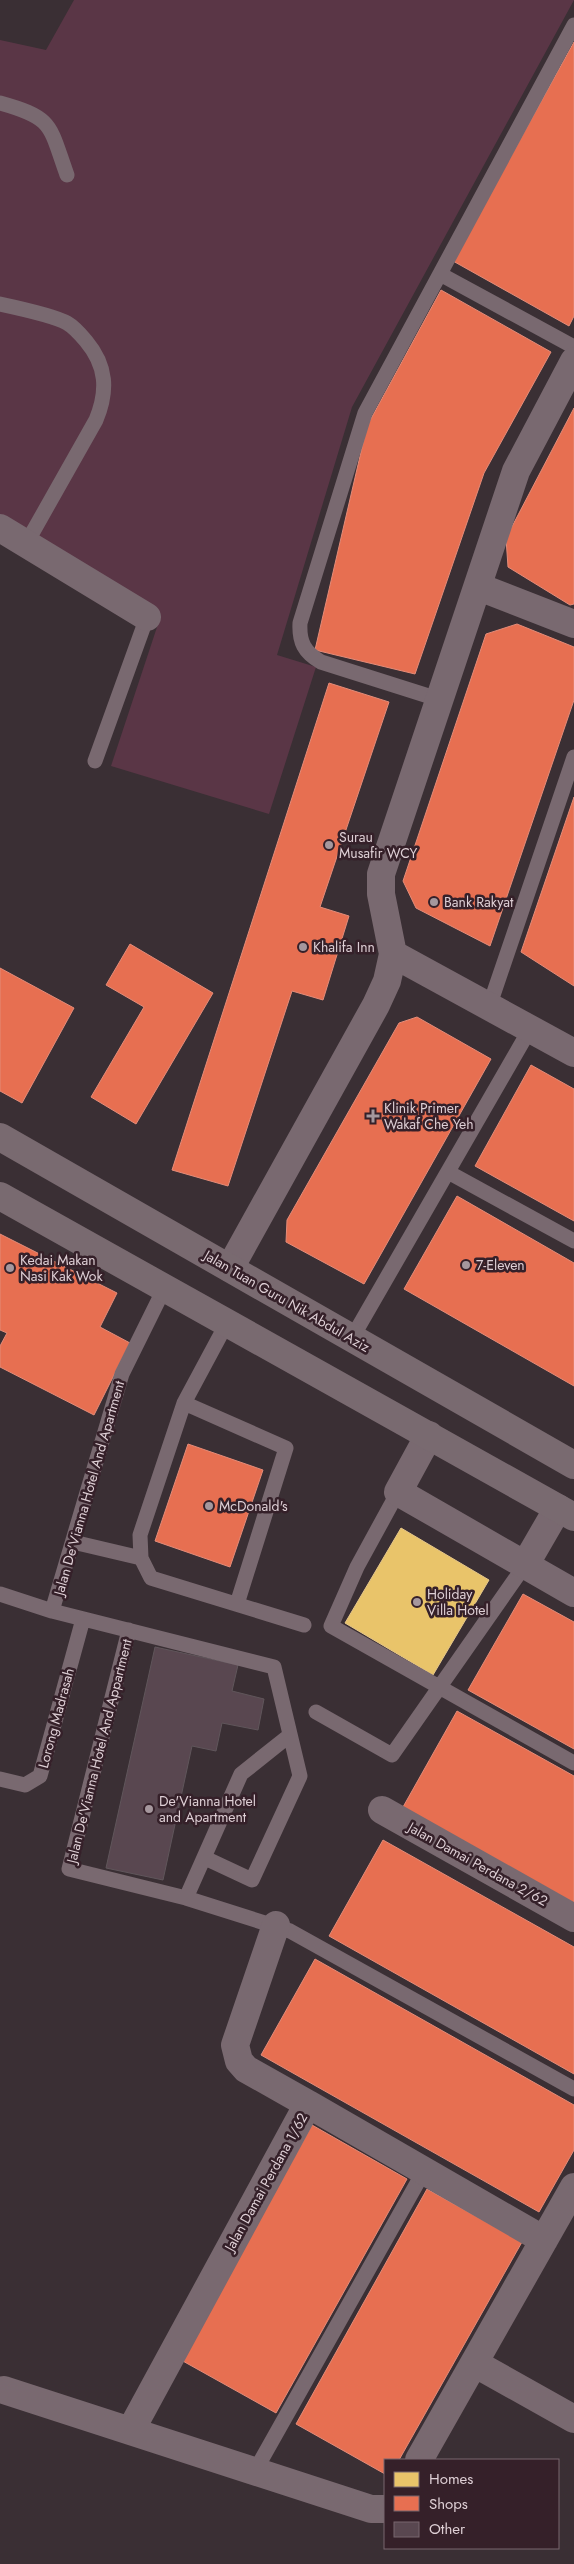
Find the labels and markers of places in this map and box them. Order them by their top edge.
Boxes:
place label: Surau Musafir WCY [339,827,418,863]
marker: Surau Musafir WCY [323,839,335,851]
place label: Bank Rakyat [444,892,514,912]
marker: Bank Rakyat [428,896,440,908]
place label: Khalifa Inn [313,937,375,957]
marker: Khalifa Inn [297,941,309,953]
place label: Klinik Primer Wakaf Che Yeh [384,1098,474,1134]
marker: Klinik Primer Wakaf Che Yeh [366,1109,380,1123]
place label: Kedai Makan Nasi Kak Wok [20,1250,103,1286]
place label: 7-Eleven [476,1255,525,1275]
marker: 7-Eleven [460,1259,472,1271]
marker: Kedai Makan Nasi Kak Wok [4,1262,16,1274]
place label: McDonald's [219,1496,288,1516]
marker: McDonald's [203,1500,215,1512]
place label: Holiday Villa Hotel [427,1584,489,1620]
marker: Holiday Villa Hotel [411,1596,423,1608]
place label: De'Vianna Hotel and Apartment [159,1791,256,1827]
marker: De'Vianna Hotel and Apartment [143,1803,155,1815]

